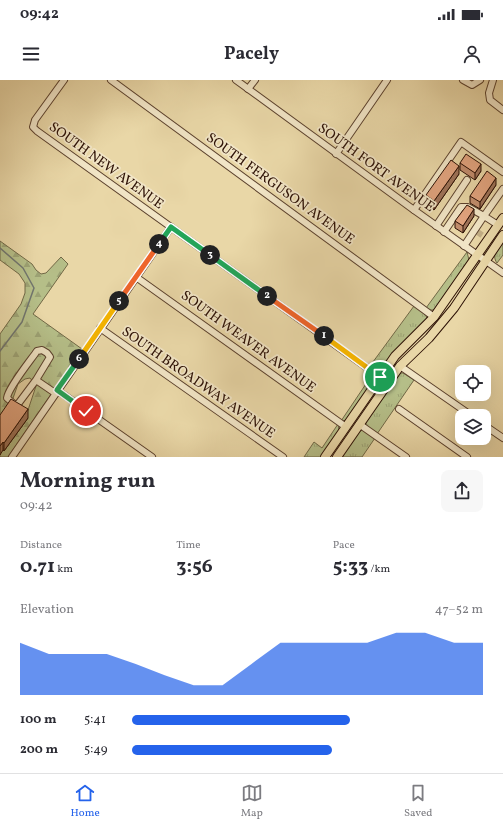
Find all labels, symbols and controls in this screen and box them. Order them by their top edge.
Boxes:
text: 09:42 [20,4,59,25]
text: Pacely [224,42,279,67]
icon: menu [20,43,42,65]
icon: person [461,43,483,65]
street label: SOUTH NEW AVENUE [45,118,167,214]
street label: SOUTH FORT AVENUE [314,119,438,217]
street label: SOUTH FERGUSON AVENUE [202,129,358,249]
pin: 4 [149,234,169,254]
text: 4 [156,236,162,251]
pin: 3 [200,245,220,265]
text: 3 [207,247,213,262]
pin: 2 [257,286,277,306]
street label: SOUTH WEAVER AVENUE [177,287,319,397]
text: 2 [264,288,270,303]
pin: 5 [109,291,129,311]
text: 5 [116,293,122,308]
street label: SOUTH BROADWAY AVENUE [117,323,279,443]
pin: 1 [314,326,334,346]
text: 1 [322,328,326,343]
pin: 6 [69,349,89,369]
text: 6 [76,351,82,366]
pin [363,360,397,394]
map controls [455,365,491,445]
button: locate [455,365,491,401]
icon: arrive [369,366,391,388]
pin [69,394,103,428]
icon: check [75,400,97,422]
button: layers [455,409,491,445]
text: Morning run [20,466,155,497]
button: share [441,470,483,512]
text: 09:42 [20,497,53,515]
text: Distance [20,538,62,553]
text: Time [176,538,200,553]
text: Pace [333,538,355,553]
text: 0.71 [20,553,55,581]
text: 3:56 [176,553,213,581]
text: 5:33 [333,553,368,581]
text: km [55,562,73,577]
text: /km [368,562,390,577]
text: Elevation [20,601,74,619]
text: 47–52 m [435,601,483,619]
text: 100 m [20,711,57,729]
text: 5:41 [84,711,106,729]
text: 200 m [20,741,58,759]
text: 5:49 [84,741,107,759]
tab: Home [71,782,100,821]
tab: Map [241,782,263,821]
tab: Saved [404,782,432,821]

